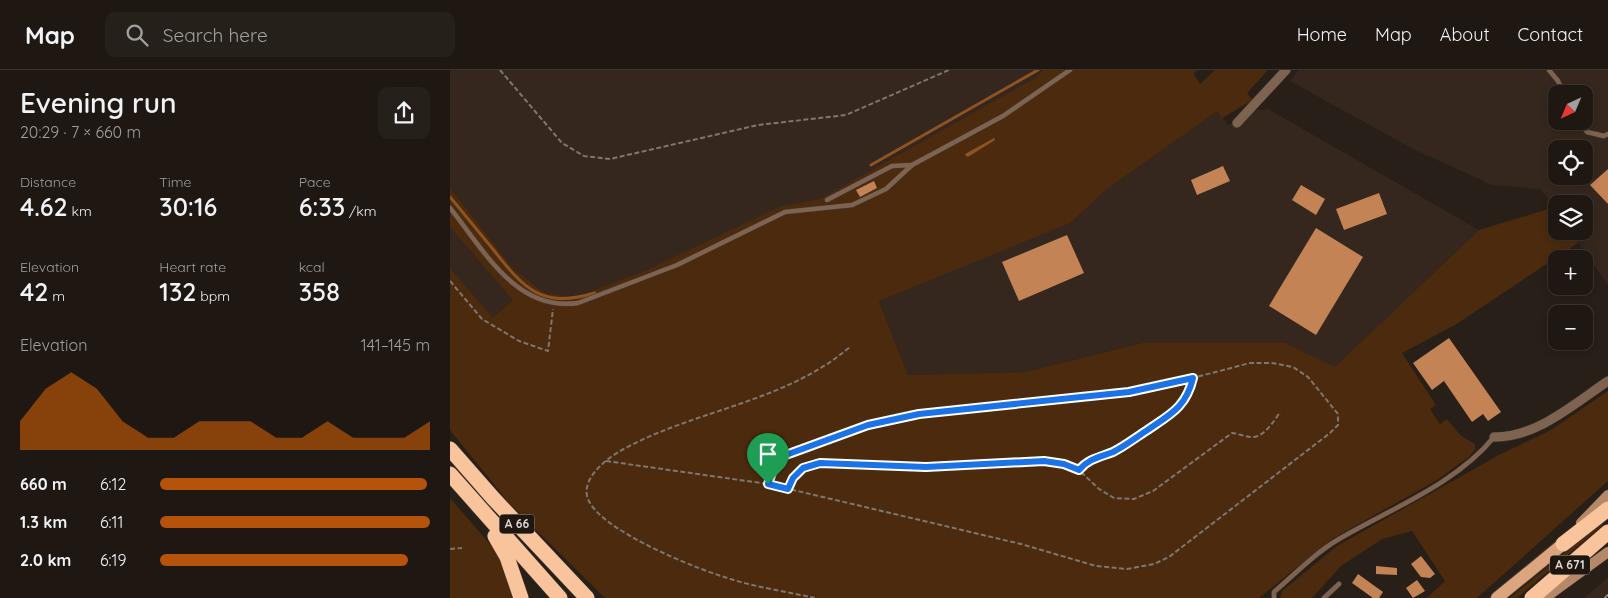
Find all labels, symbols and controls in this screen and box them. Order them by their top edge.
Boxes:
search box [105,12,455,57]
text: Map [25,20,75,50]
icon: search [123,21,151,49]
text: Search here [163,23,268,47]
text: Home [1297,23,1347,46]
text: Map [1375,23,1412,46]
text: About [1440,23,1490,46]
text: Contact [1518,23,1583,46]
text: Evening run [20,85,177,120]
north arrow [1548,85,1592,130]
map controls [1548,85,1593,350]
button: share [378,87,430,139]
text: 20:29 · 7 × 660 m [20,122,141,142]
button: locate [1548,140,1593,185]
text: Distance [20,173,76,191]
text: Time [159,173,191,191]
text: Pace [299,173,331,191]
text: 4.62 [20,191,68,222]
text: 30:16 [159,191,217,222]
text: 6:33 [299,191,345,222]
button: layers [1548,195,1593,240]
text: km [68,202,92,220]
text: /km [345,202,377,220]
button: + [1548,250,1593,295]
text: Elevation [20,258,79,276]
text: Heart rate [159,258,226,276]
text: kcal [299,258,325,276]
text: 42 [20,276,48,307]
text: 132 [159,276,196,307]
text: 358 [299,276,340,307]
text: m [48,287,65,305]
text: bpm [196,287,230,305]
button: − [1548,305,1593,350]
text: Elevation [20,335,87,355]
text: 141–145 m [361,335,430,355]
pin [747,433,789,484]
icon: arrive [754,440,782,468]
text: 660 m [20,474,67,494]
text: 6:12 [100,474,126,494]
text: 1.3 km [20,512,67,532]
text: 6:11 [100,512,123,532]
road number: A 66 [500,514,534,534]
text: 2.0 km [20,550,71,570]
text: 6:19 [100,550,126,570]
road number: A 671 [1550,556,1590,574]

